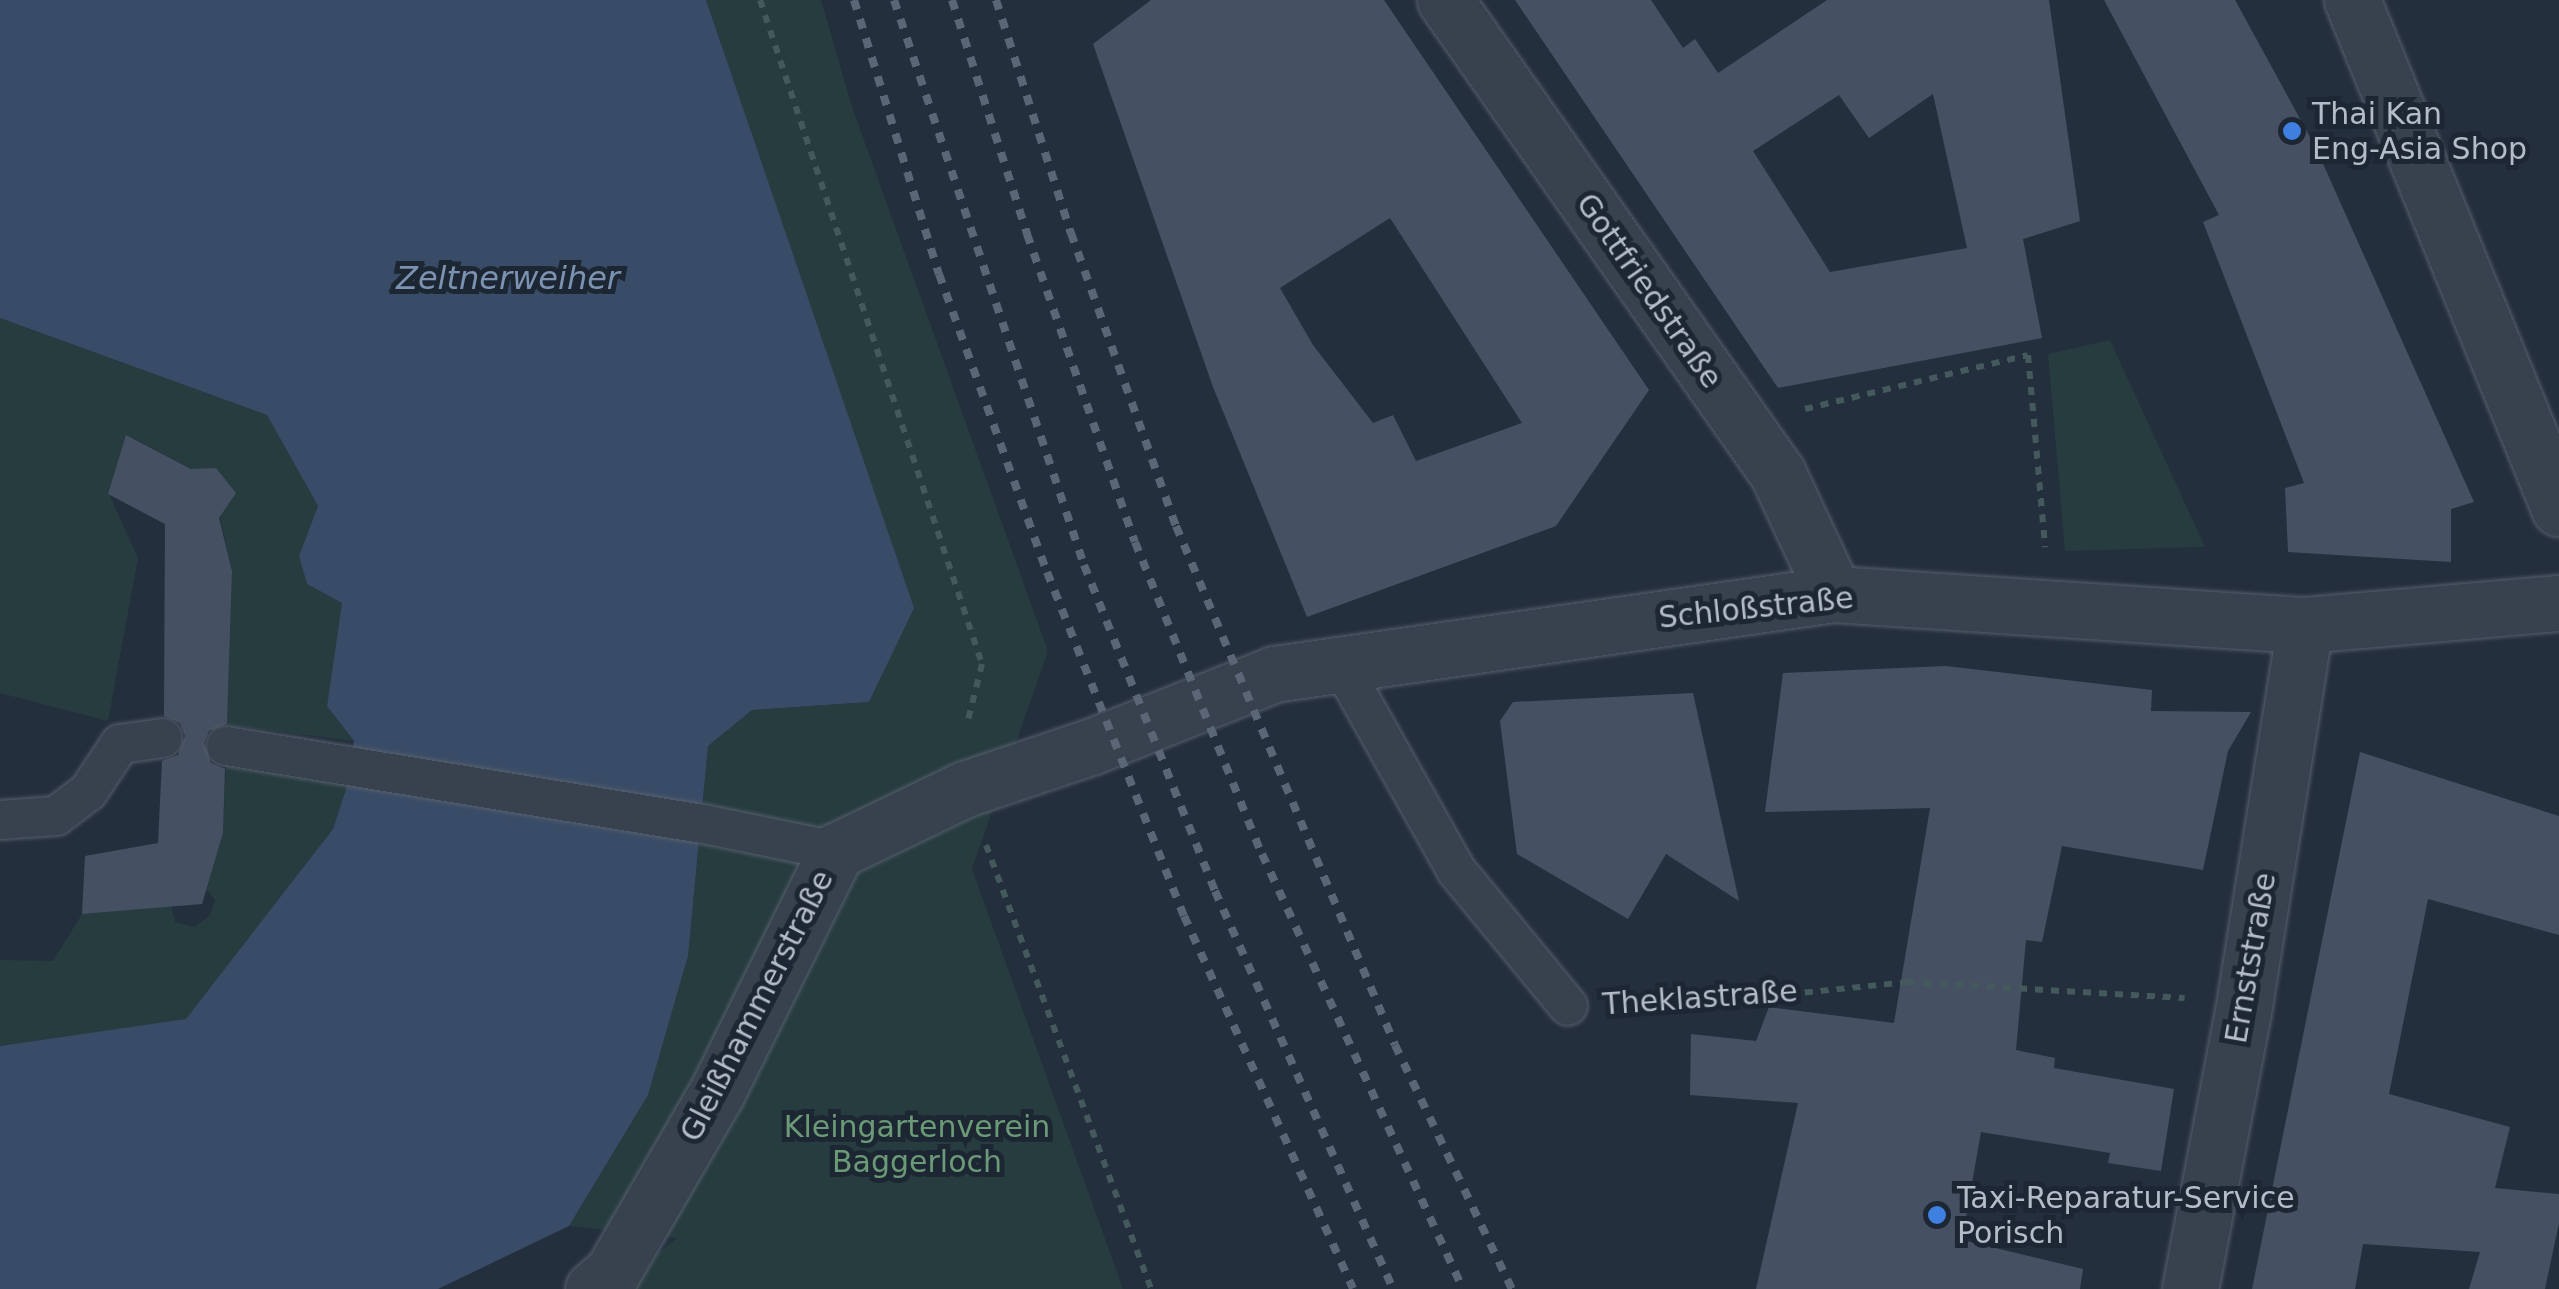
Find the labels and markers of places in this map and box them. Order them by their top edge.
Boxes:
place label: Thai Kan Eng-Asia Shop [2312,96,2527,166]
marker: Thai Kan Eng-Asia Shop [2281,120,2303,142]
place label: Taxi-Reparatur-Service Porisch [1957,1180,2295,1250]
marker: Taxi-Reparatur-Service Porisch [1926,1204,1948,1226]

